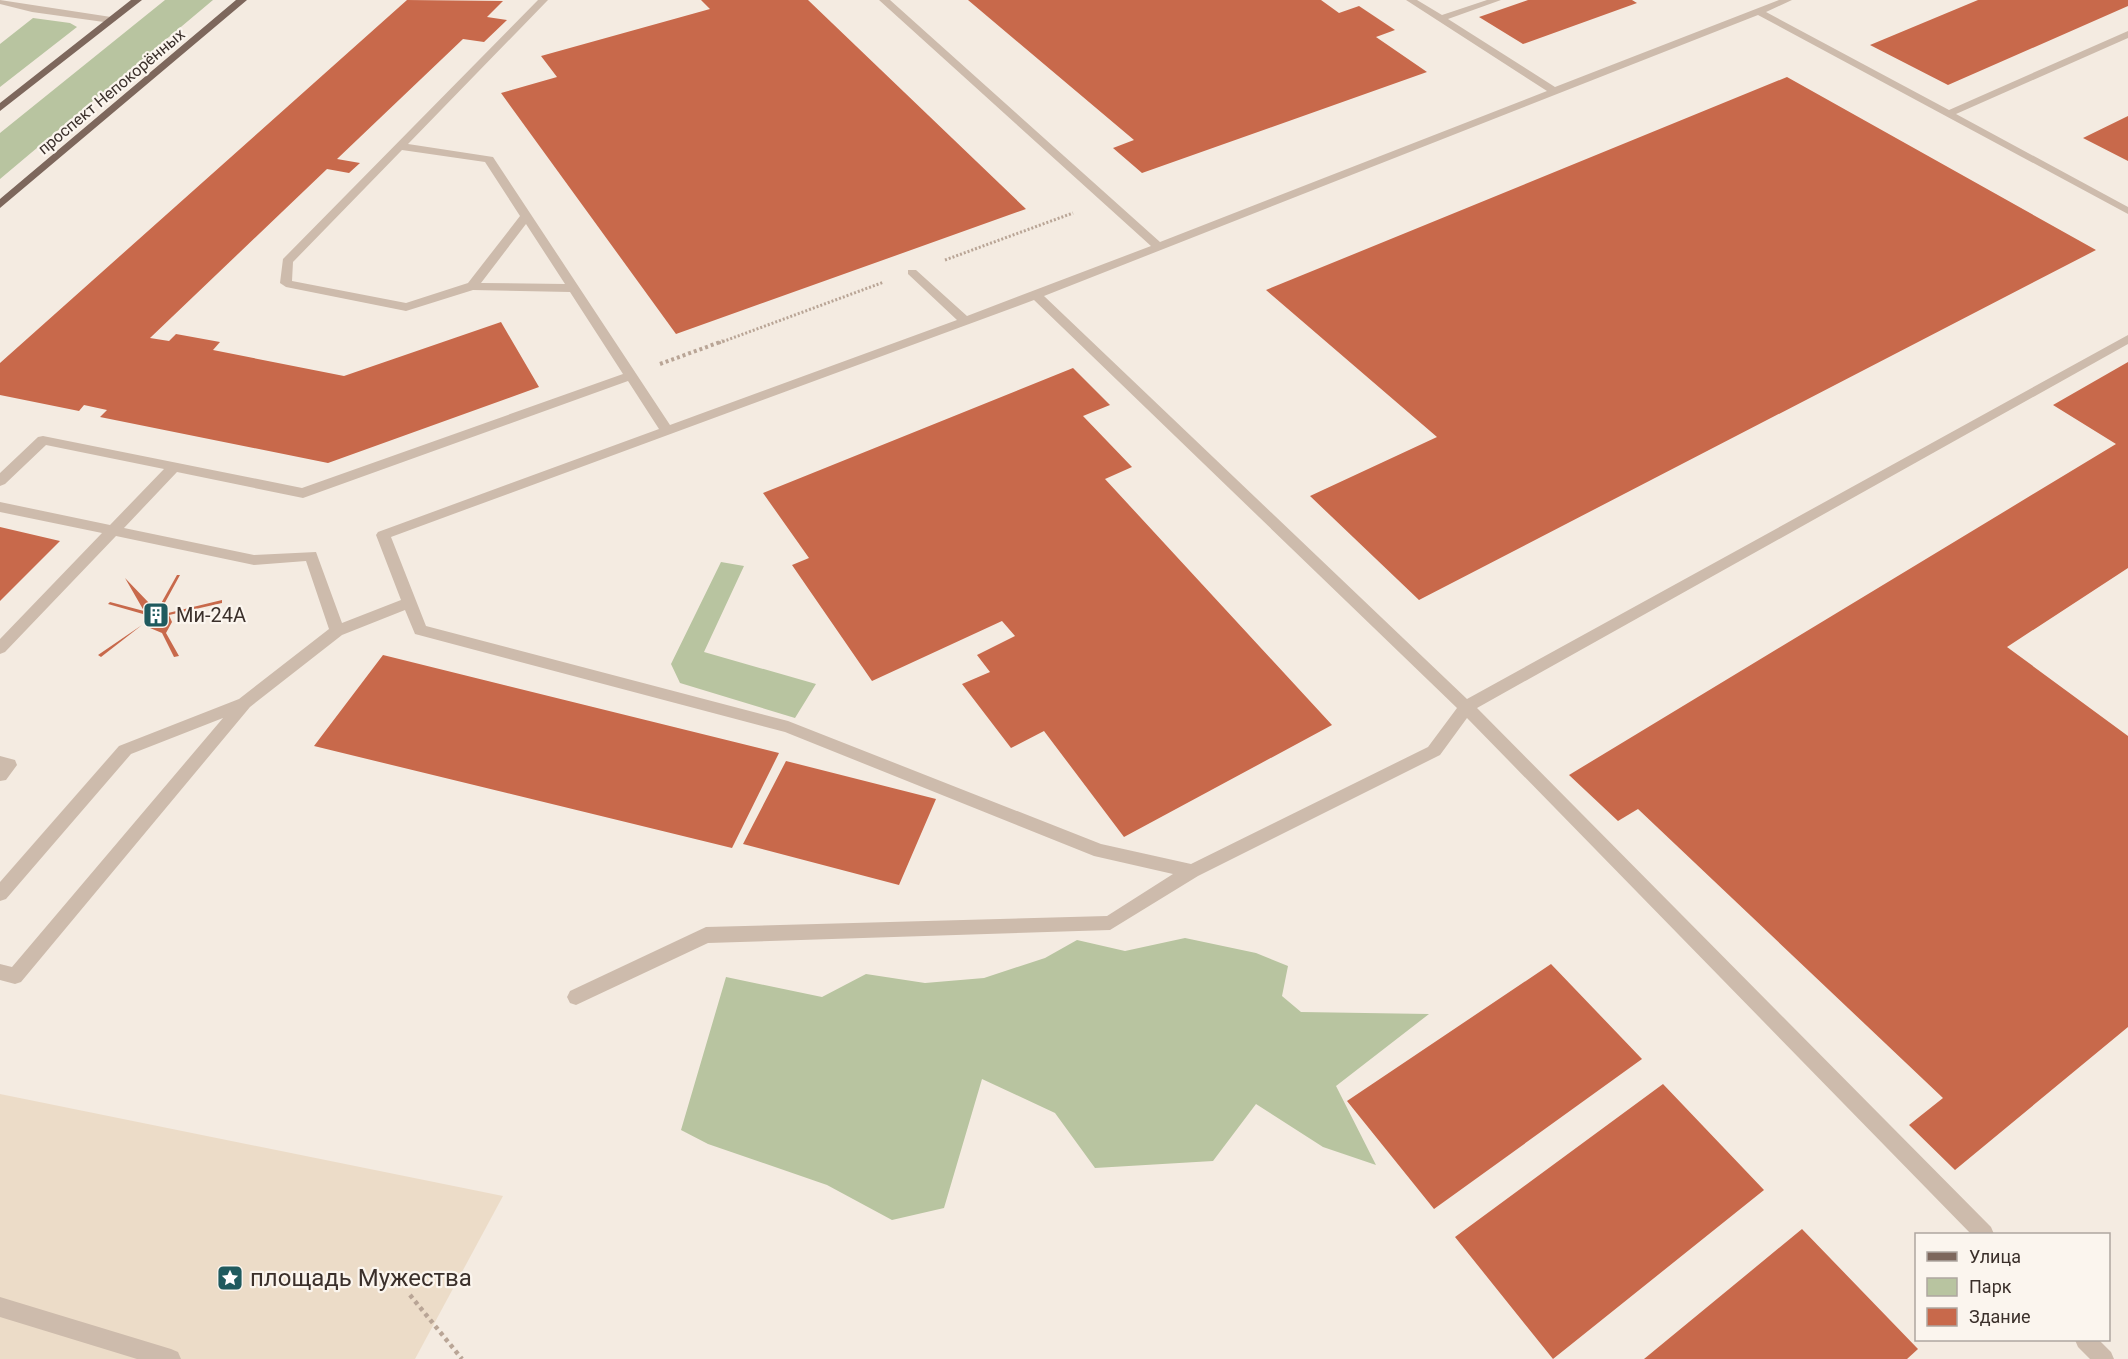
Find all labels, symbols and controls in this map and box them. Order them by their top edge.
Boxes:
street label: проспект Непокорённых [34,24,189,158]
building icon: Ми-24А [141,600,171,630]
place label: Ми-24А [176,603,246,627]
legend [1915,1233,2110,1341]
text: Улица [1969,1246,2021,1267]
place icon: площадь Мужества [215,1263,245,1293]
place label: площадь Мужества [250,1264,472,1292]
text: Парк [1969,1276,2012,1297]
text: Здание [1969,1306,2031,1327]

